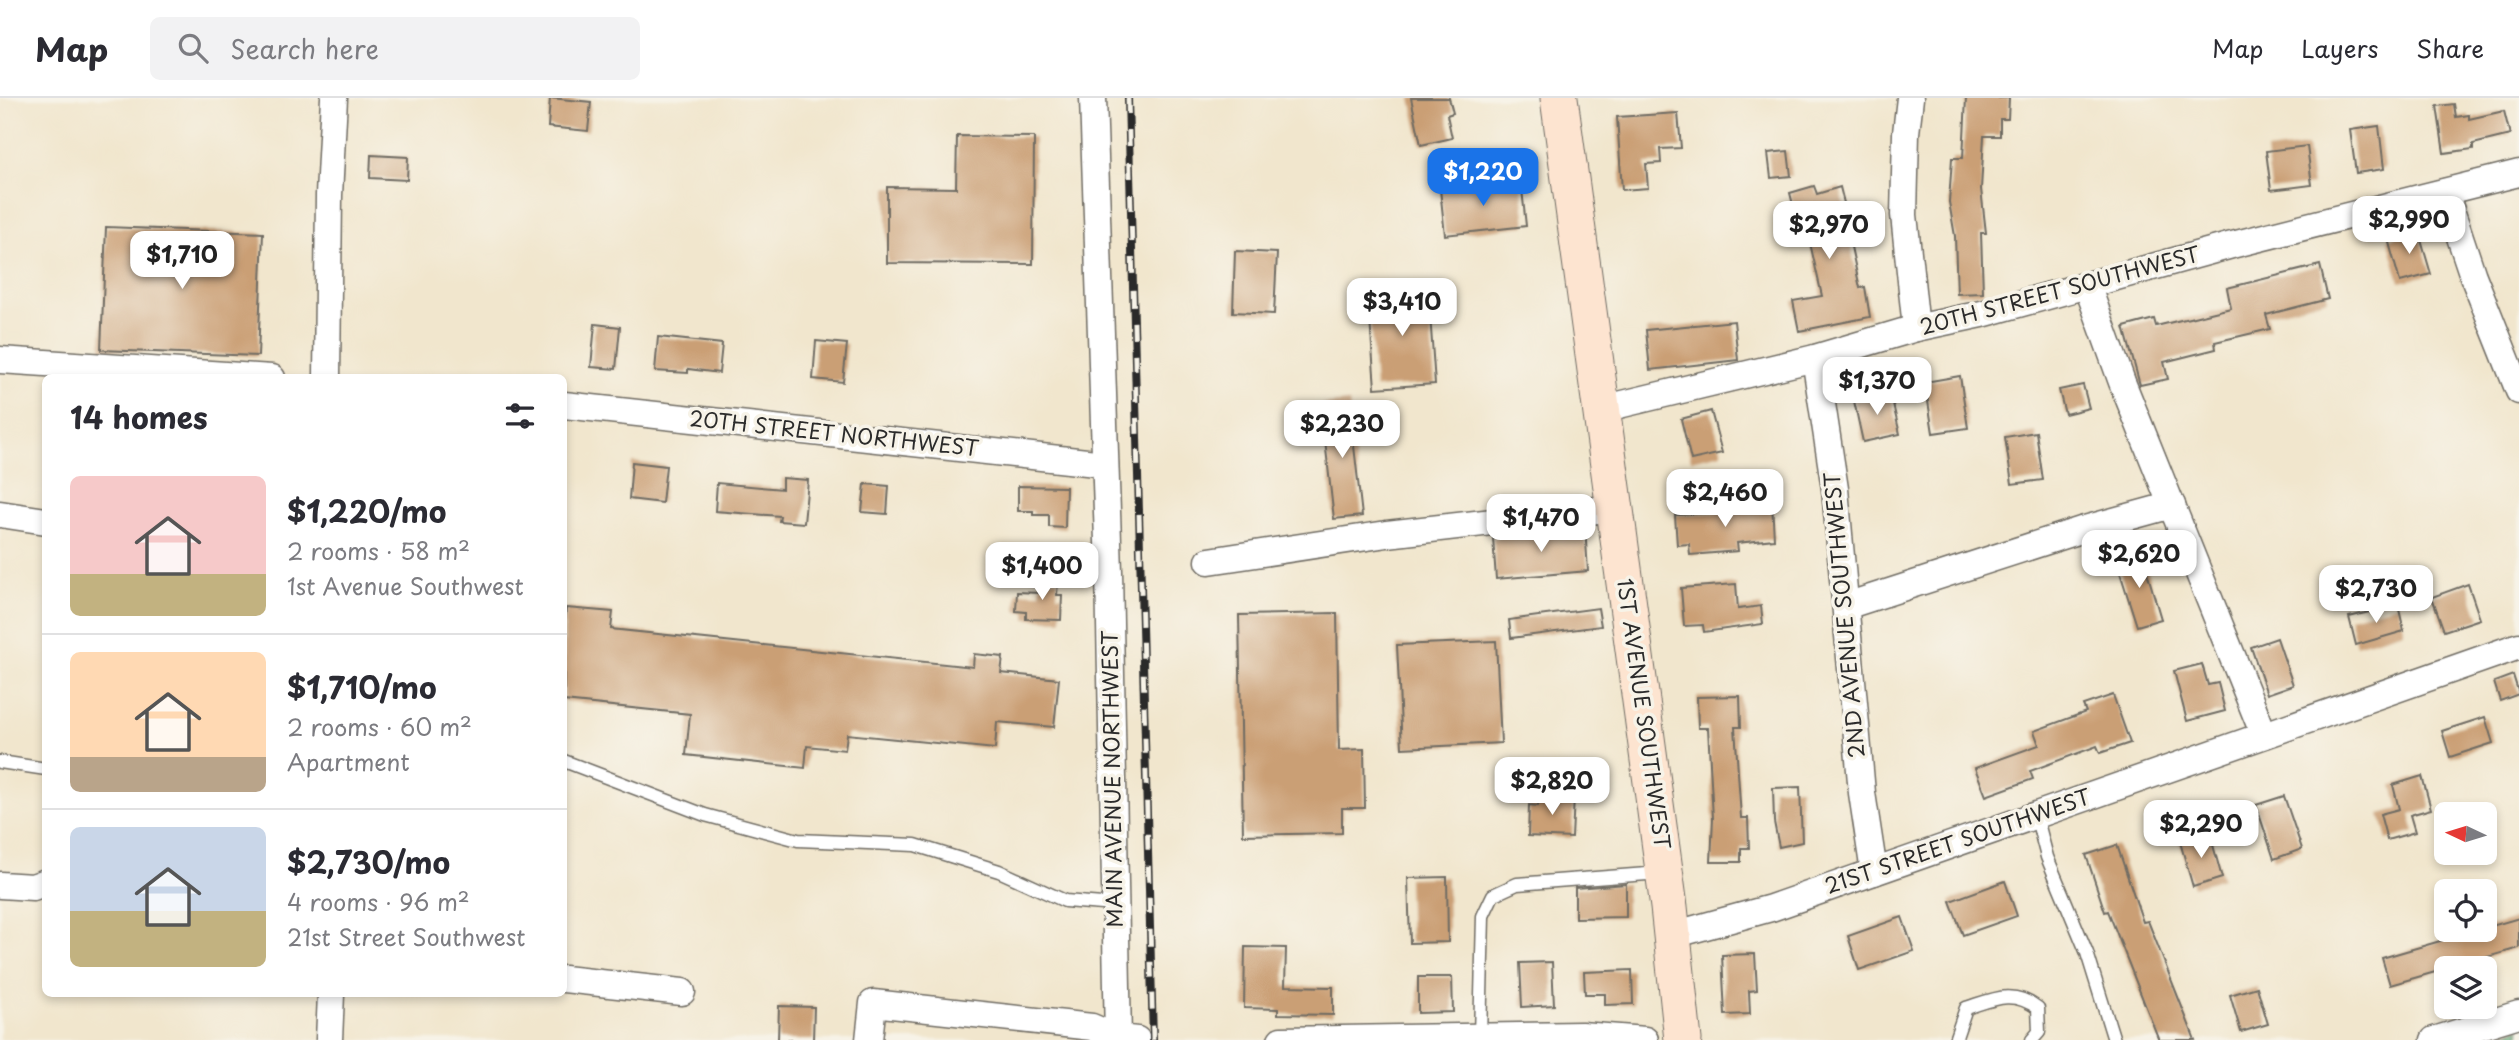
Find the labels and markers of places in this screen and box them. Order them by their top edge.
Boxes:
pin: $1,220 [1426,148,1540,208]
pin: $2,990 [2352,197,2466,256]
pin: $2,970 [1772,202,1886,261]
pin: $1,710 [125,232,239,291]
pin: $3,410 [1345,278,1459,338]
pin: $1,370 [1820,358,1934,417]
pin: $2,230 [1285,400,1399,460]
pin: $2,460 [1668,470,1782,529]
pin: $1,470 [1484,494,1598,554]
pin: $2,620 [2082,531,2196,590]
pin: $1,400 [985,542,1099,602]
pin: $2,730 [2319,566,2433,625]
pin: $2,820 [1495,758,1609,817]
pin: $2,290 [2144,800,2258,860]

